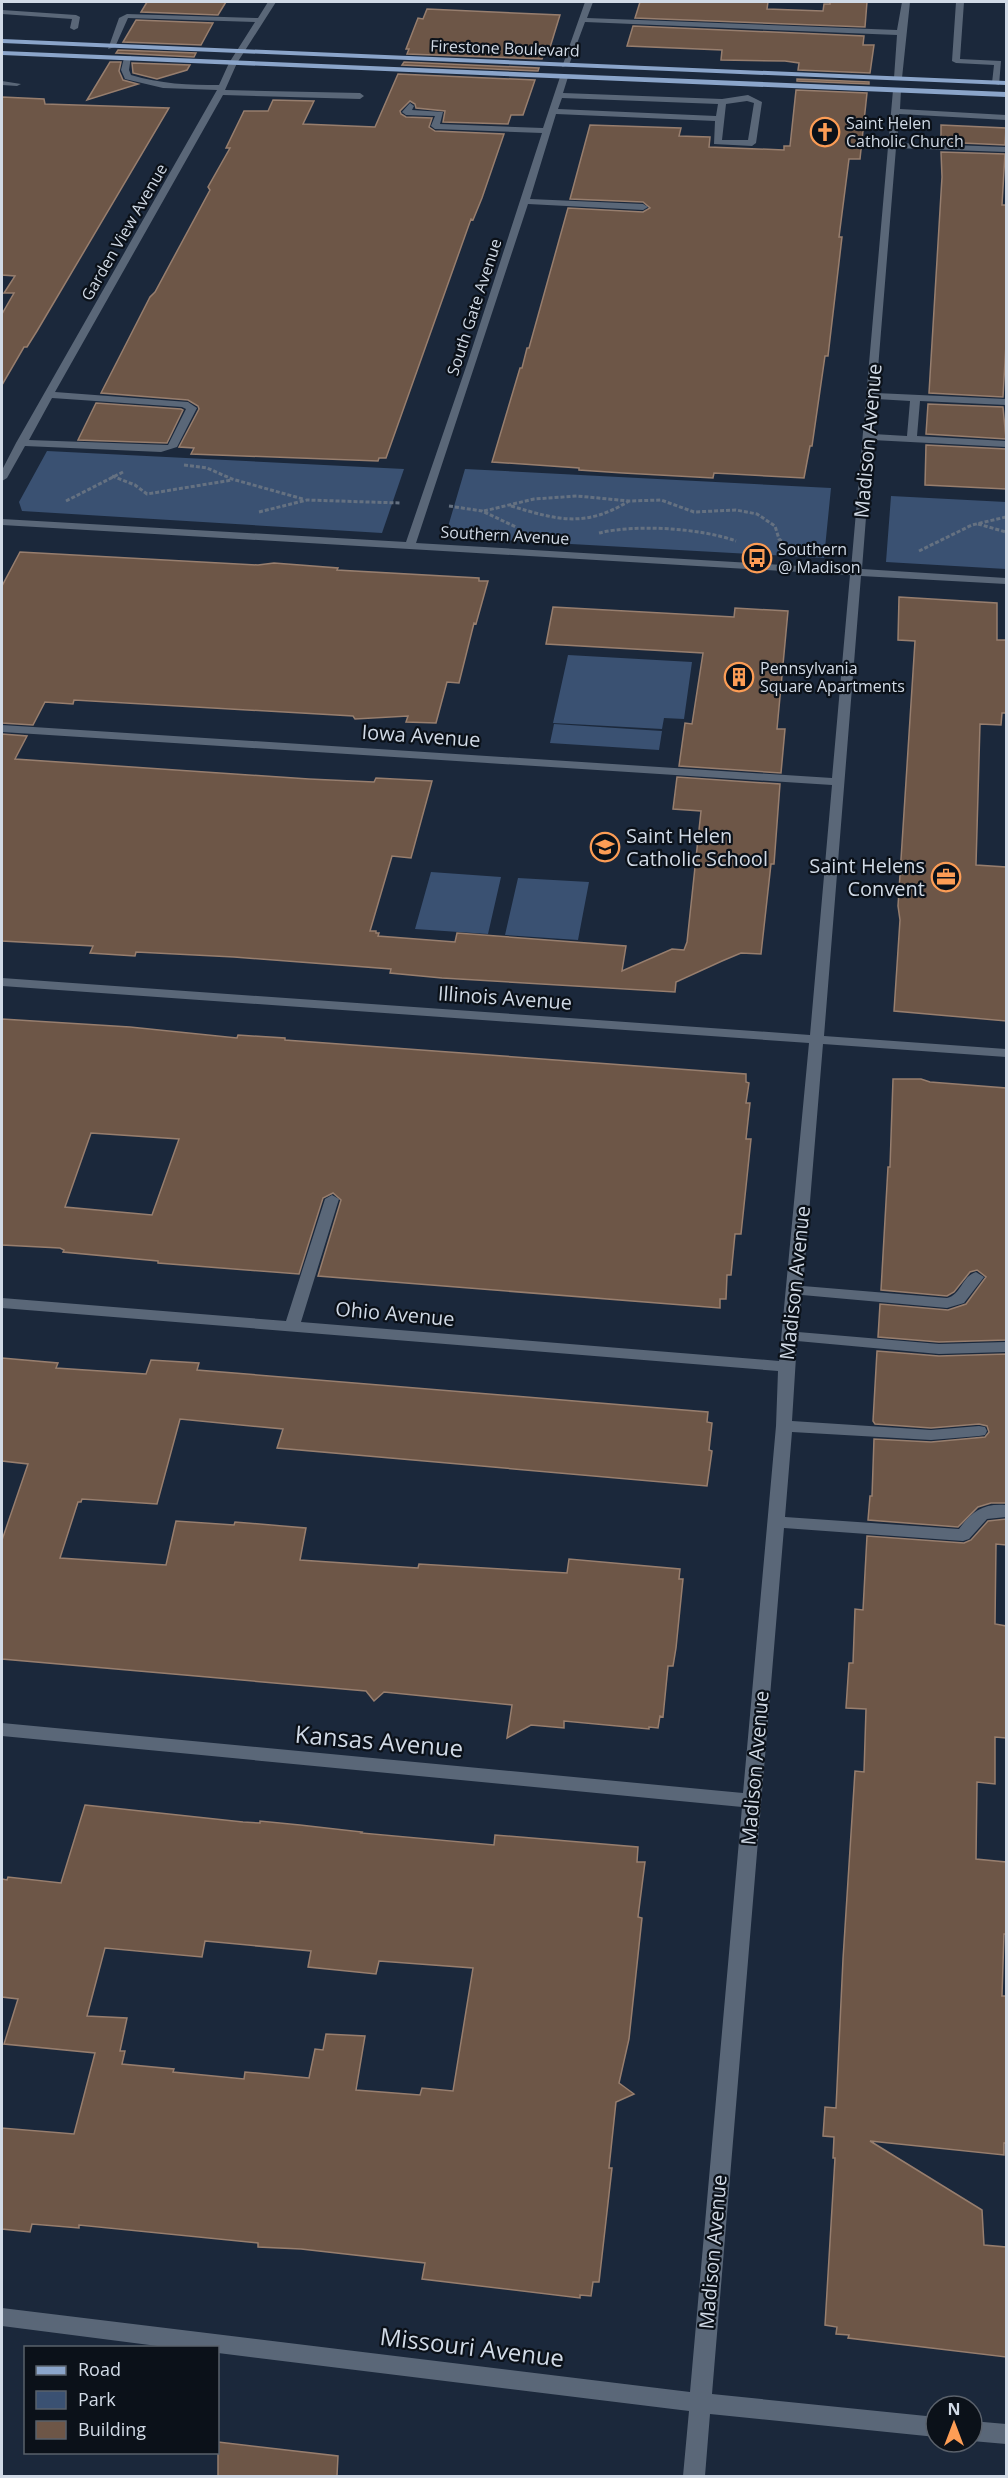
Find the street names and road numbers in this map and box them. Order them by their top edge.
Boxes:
street label: Firestone Boulevard [430,34,580,62]
street label: Garden View Avenue [76,160,172,304]
street label: South Gate Avenue [441,236,507,378]
street label: Madison Avenue [847,363,888,519]
street label: Southern Avenue [440,521,570,549]
street label: Iowa Avenue [361,718,481,753]
street label: Illinois Avenue [437,979,573,1016]
street label: Madison Avenue [773,1204,816,1361]
street label: Ohio Avenue [334,1295,456,1332]
street label: Madison Avenue [734,1690,775,1846]
street label: Kansas Avenue [294,1717,465,1764]
street label: Madison Avenue [692,2174,733,2330]
street label: Missouri Avenue [378,2319,566,2374]

